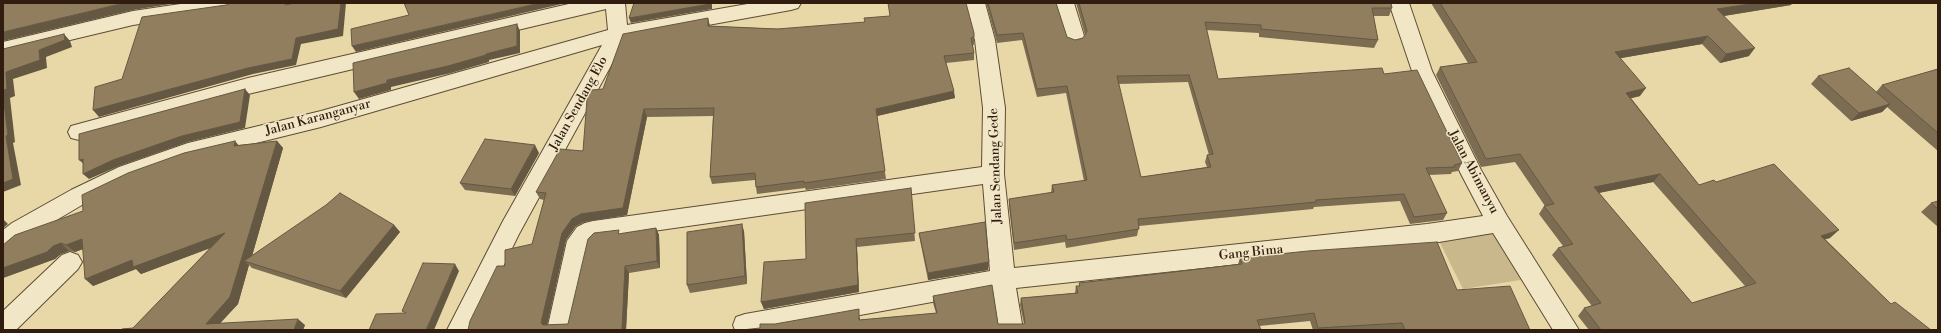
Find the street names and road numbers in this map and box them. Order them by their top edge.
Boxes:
street label: Jalan Sendang Elo [546,54,612,154]
street label: Jalan Karanganyar [263,96,373,140]
street label: Jalan Sendang Gede [986,108,1006,224]
street label: Jalan Abimanyu [1444,127,1502,217]
street label: Gang Bima [1218,242,1284,264]

